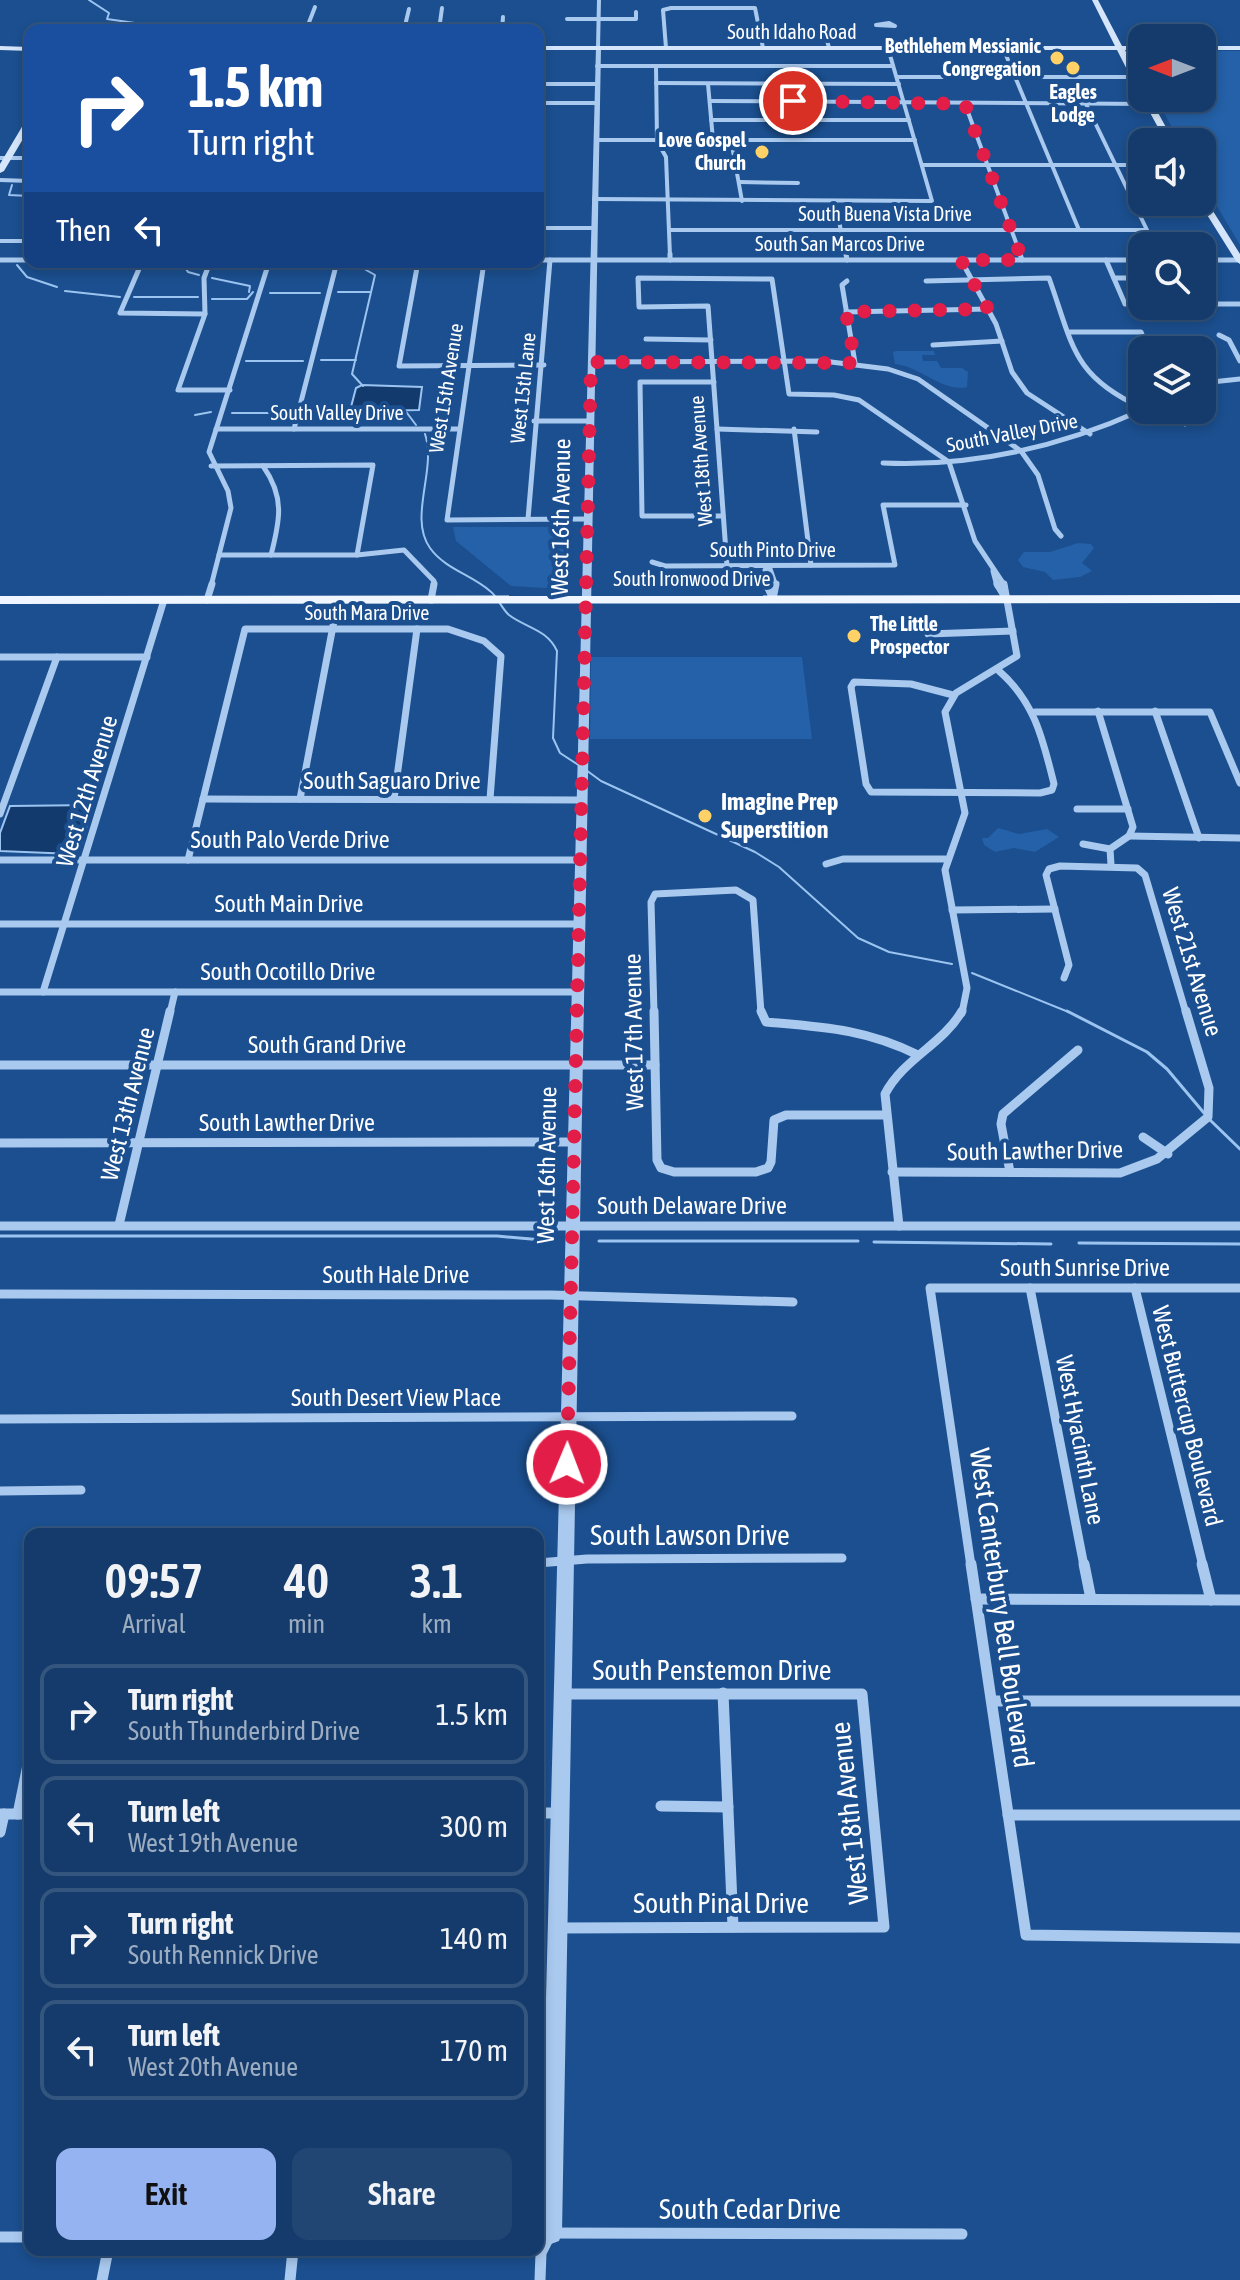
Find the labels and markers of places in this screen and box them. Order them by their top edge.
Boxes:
place label: Bethlehem Messianic Congregation [885,34,1042,80]
marker: Bethlehem Messianic Congregation [1048,49,1066,67]
marker: Eagles Lodge [1064,59,1082,77]
pin [759,67,827,135]
place label: Eagles Lodge [1049,80,1097,126]
place label: Love Gospel Church [658,128,747,174]
marker: Love Gospel Church [753,143,771,161]
place label: The Little Prospector [870,612,950,658]
marker: The Little Prospector [845,627,863,645]
place label: Imagine Prep Superstition [721,788,838,843]
marker: Imagine Prep Superstition [696,807,714,825]

